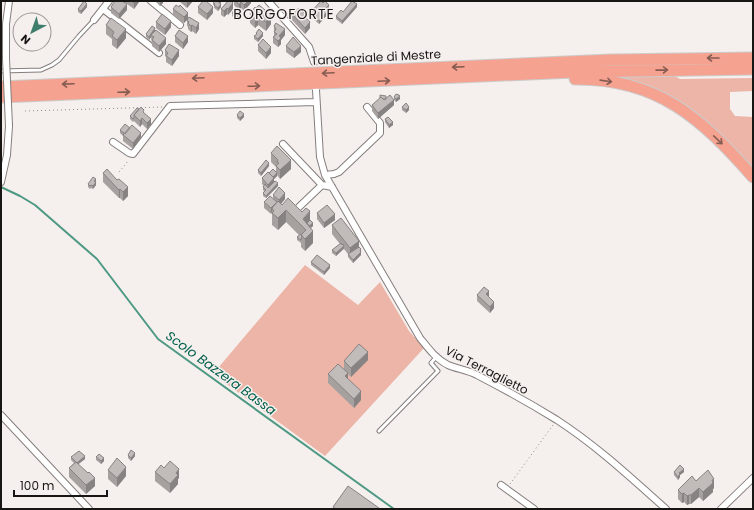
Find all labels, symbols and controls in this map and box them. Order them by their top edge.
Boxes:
district label: BORGOFORTE [233,4,335,24]
north arrow [12,12,52,52]
text: N [17,31,34,48]
street label: Tangenziale di Mestre [311,45,441,69]
one-way arrow [707,54,720,62]
one-way arrow [452,63,465,71]
one-way arrow [655,66,668,73]
one-way arrow [322,69,335,76]
one-way arrow [192,74,205,82]
one-way arrow [377,77,390,84]
one-way arrow [599,77,612,85]
one-way arrow [62,80,75,87]
one-way arrow [247,83,260,90]
one-way arrow [117,88,130,96]
one-way arrow [713,135,724,144]
water label: Scolo Bazzera Bassa [162,326,280,420]
street label: Via Terraglietto [442,342,532,398]
scale bar [14,472,107,498]
text: 100 m [20,477,54,494]

